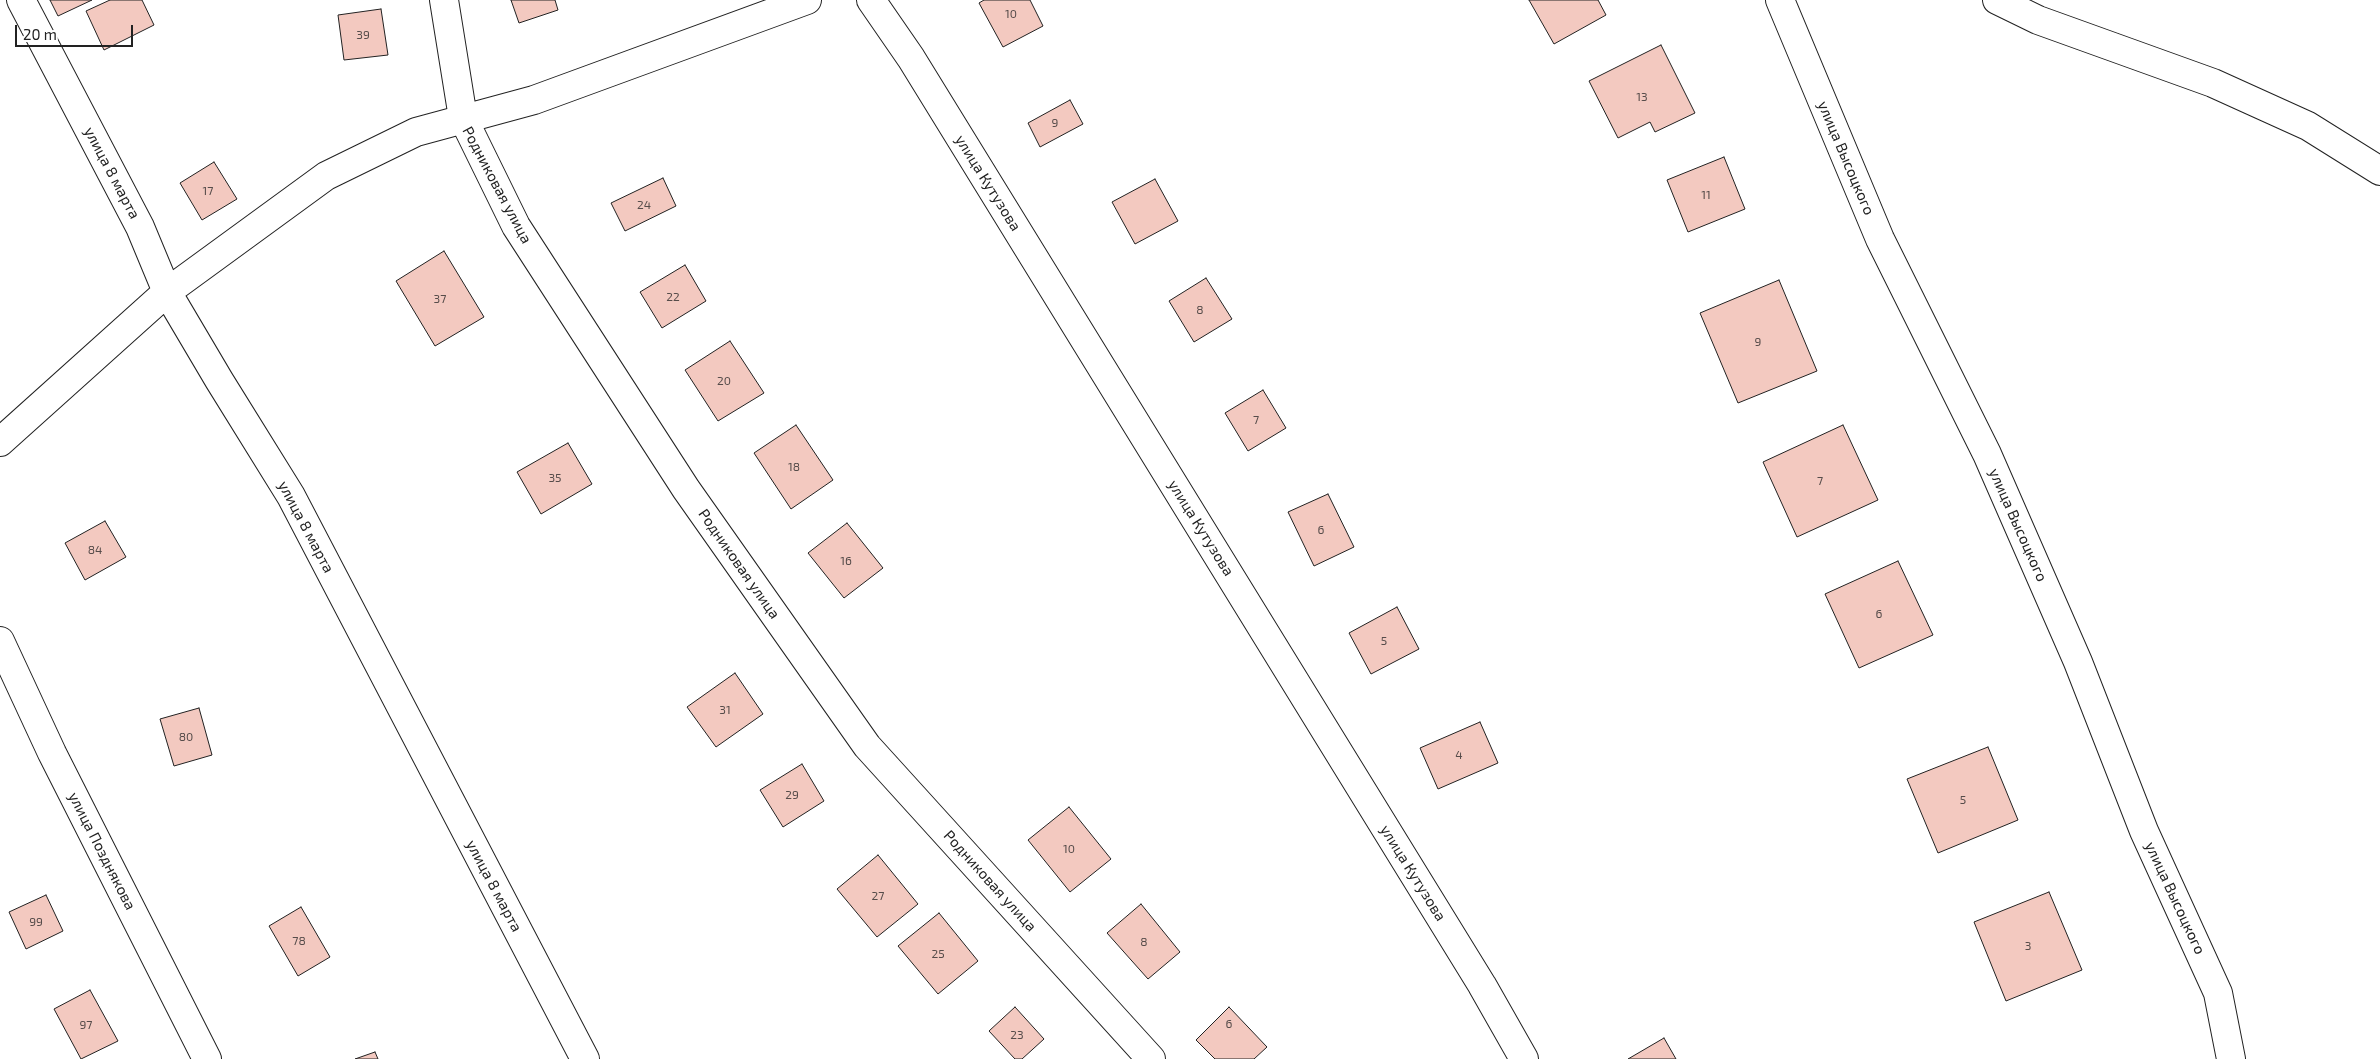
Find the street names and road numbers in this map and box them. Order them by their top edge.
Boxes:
street label: улица Высоцкого [1814,98,1878,218]
street label: Родниковая улица [459,123,535,247]
street label: улица 8 марта [80,124,144,222]
street label: улица Кутузова [951,132,1025,234]
street label: улица Высоцкого [1985,466,2051,584]
street label: улица Кутузова [1164,477,1238,579]
street label: улица 8 марта [274,478,338,576]
street label: Родниковая улица [694,506,784,622]
street label: улица Позднякова [64,789,140,913]
street label: улица Кутузова [1376,822,1450,924]
street label: Родниковая улица [940,827,1040,935]
street label: улица 8 марта [462,837,526,935]
street label: улица Высоцкого [2141,839,2209,957]

